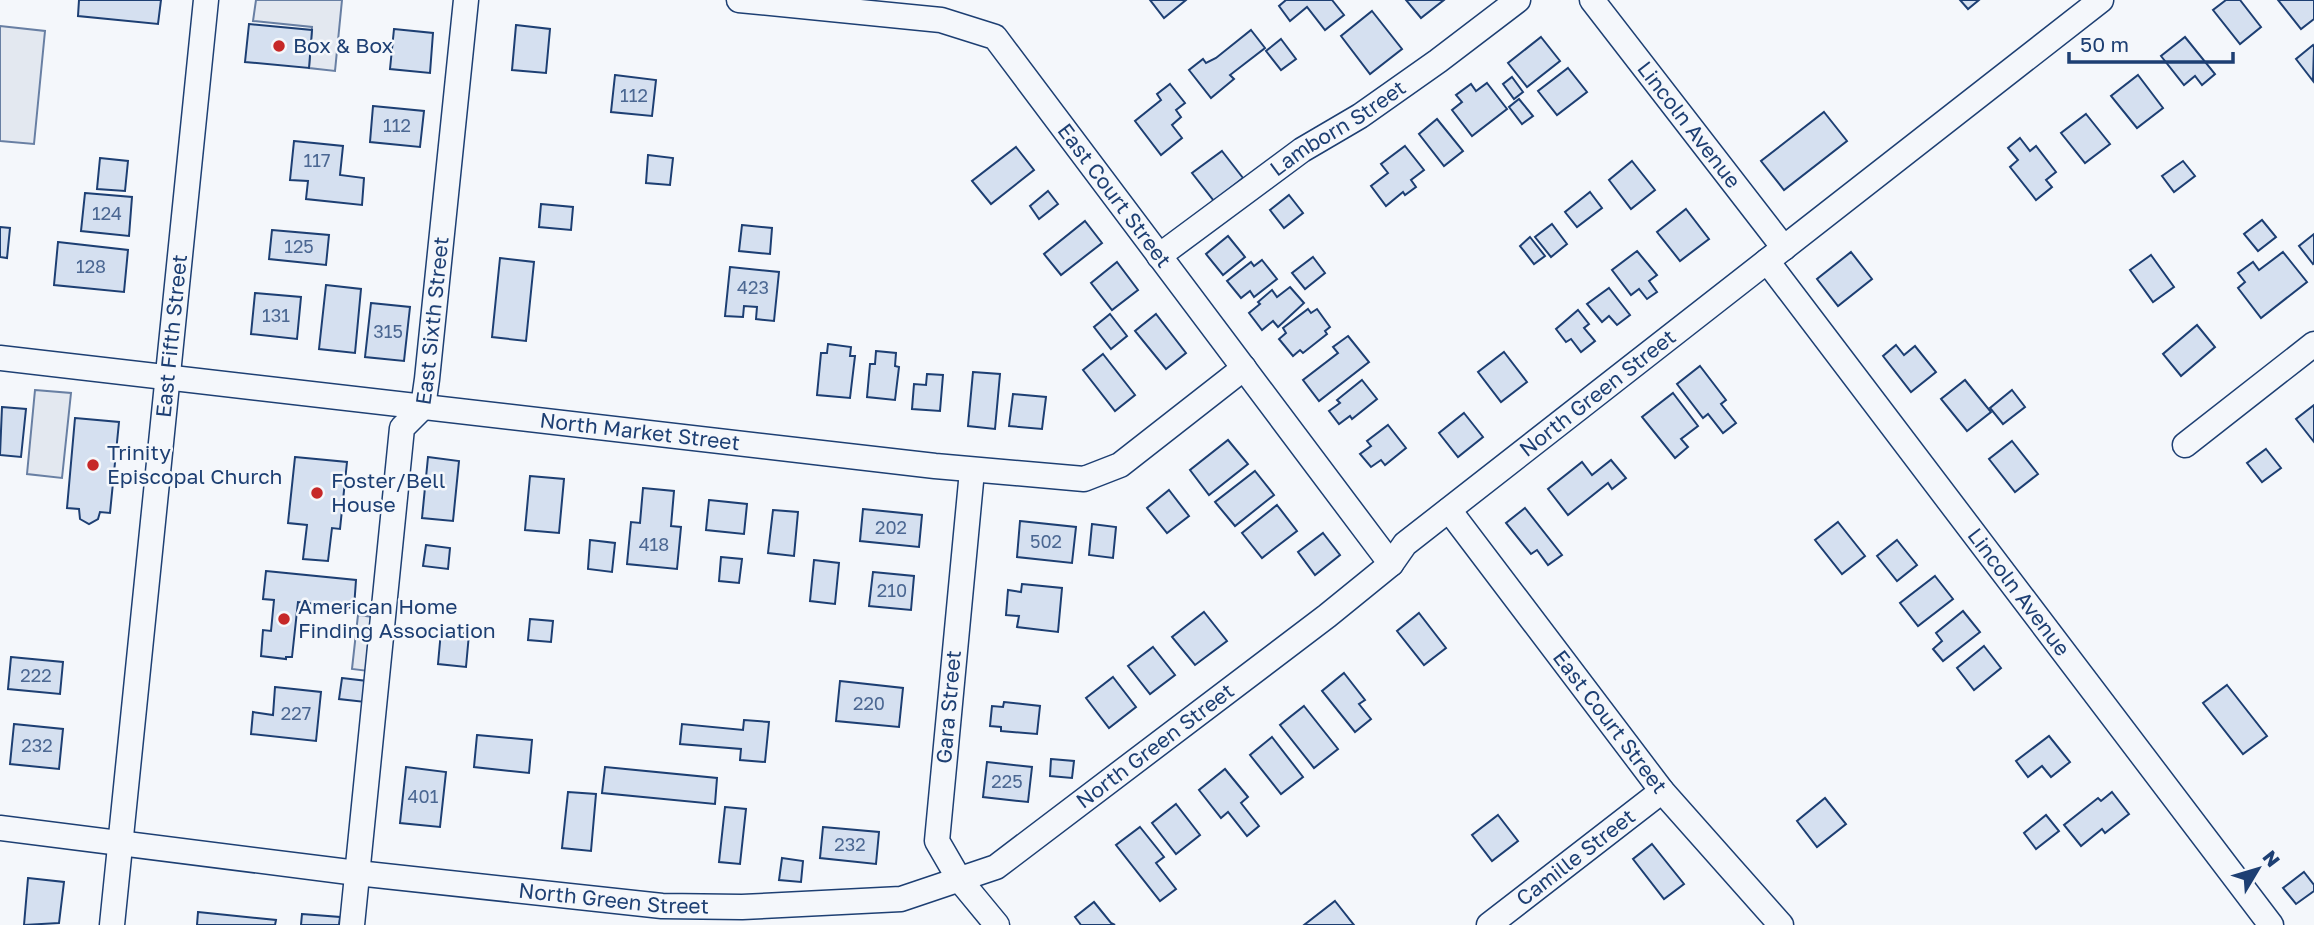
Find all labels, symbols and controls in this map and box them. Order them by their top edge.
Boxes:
scale bar [2069,21,2234,65]
text: 50 m [2080,31,2129,57]
place label: Box & Box [293,32,394,58]
marker: Box & Box [271,38,287,54]
street label: Lincoln Avenue [1632,56,1747,193]
street label: Lamborn Street [1264,74,1410,181]
house number: 112 [620,84,648,106]
house number: 112 [383,114,411,136]
street label: East Court Street [1053,118,1177,272]
house number: 117 [304,149,331,171]
house number: 124 [92,202,122,224]
house number: 125 [284,235,314,257]
street label: East Sixth Street [409,235,454,406]
street label: East Fifth Street [150,253,192,419]
house number: 128 [76,255,106,277]
house number: 423 [737,276,769,298]
house number: 131 [262,304,290,326]
house number: 315 [373,320,403,342]
street label: North Green Street [1514,323,1681,462]
street label: North Market Street [538,406,741,455]
place label: Trinity Episcopal Church [107,439,283,489]
marker: Trinity Episcopal Church [85,457,101,473]
place label: Foster/Bell House [331,467,446,517]
marker: Foster/Bell House [309,485,325,501]
house number: 202 [875,516,907,538]
street label: Lincoln Avenue [1962,523,2076,661]
house number: 502 [1030,530,1062,552]
house number: 418 [639,533,669,555]
house number: 210 [877,579,907,601]
place label: American Home Finding Association [298,593,496,643]
marker: American Home Finding Association [276,611,292,627]
street label: East Court Street [1548,644,1673,798]
street label: Gara Street [930,649,966,765]
house number: 222 [20,664,52,686]
street label: North Green Street [1071,677,1239,814]
house number: 220 [853,692,885,714]
house number: 227 [281,702,311,724]
house number: 232 [21,734,53,756]
house number: 225 [991,770,1023,792]
house number: 401 [408,785,439,807]
street label: Camille Street [1511,803,1640,911]
house number: 232 [834,833,866,855]
north arrow [2223,834,2293,904]
text: N [2258,845,2285,871]
street label: North Green Street [517,877,709,919]

